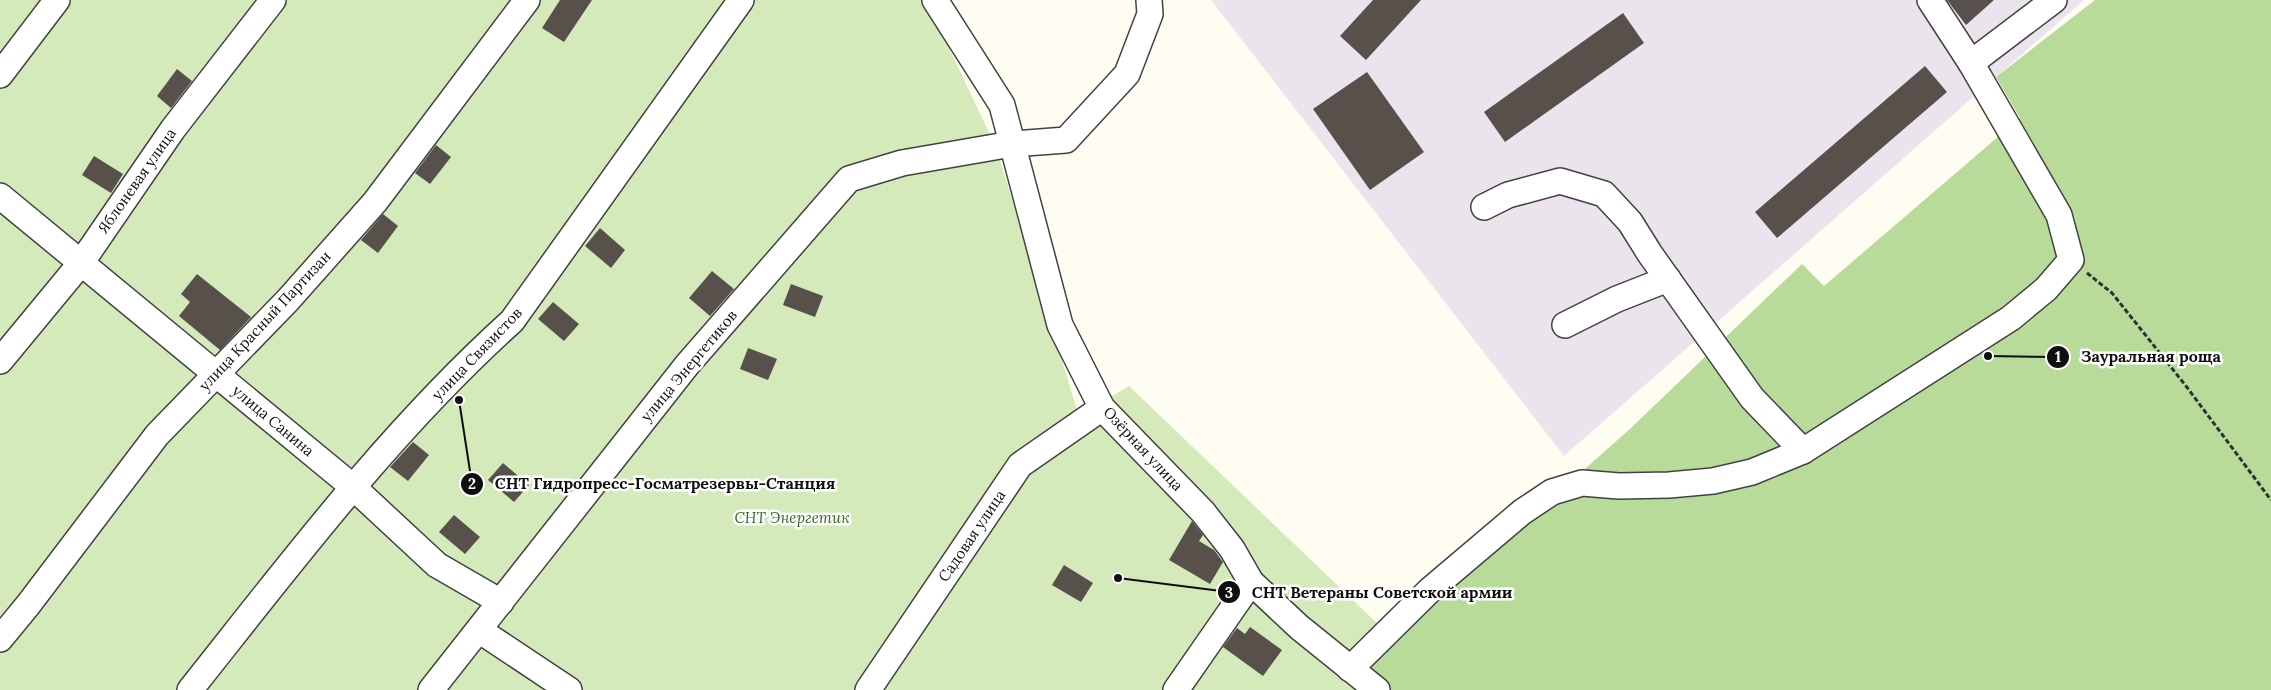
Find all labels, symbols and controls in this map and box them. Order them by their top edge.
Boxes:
street label: Яблоневая улица [93,124,180,237]
street label: улица Красный Партизан [195,247,335,395]
street label: улица Связистов [427,303,526,404]
street label: улица Энергетиков [636,306,741,425]
callout: Зауральная роща [2046,341,2231,372]
text: Зауральная роща [2081,346,2222,366]
text: 1 [2055,347,2061,366]
street label: улица Санина [228,381,318,461]
street label: Озёрная улица [1100,403,1187,495]
callout: СНТ Гидропресс-Госматрезервы-Станция [460,468,846,499]
text: СНТ Гидропресс-Госматрезервы-Станция [495,473,835,493]
text: 2 [468,474,476,493]
street label: Садовая улица [934,486,1009,585]
park label: СНТ Энергетик [734,508,850,527]
callout: СНТ Ветераны Советской армии [1216,577,1522,608]
text: СНТ Ветераны Советской армии [1252,582,1513,602]
text: 3 [1225,583,1233,602]

